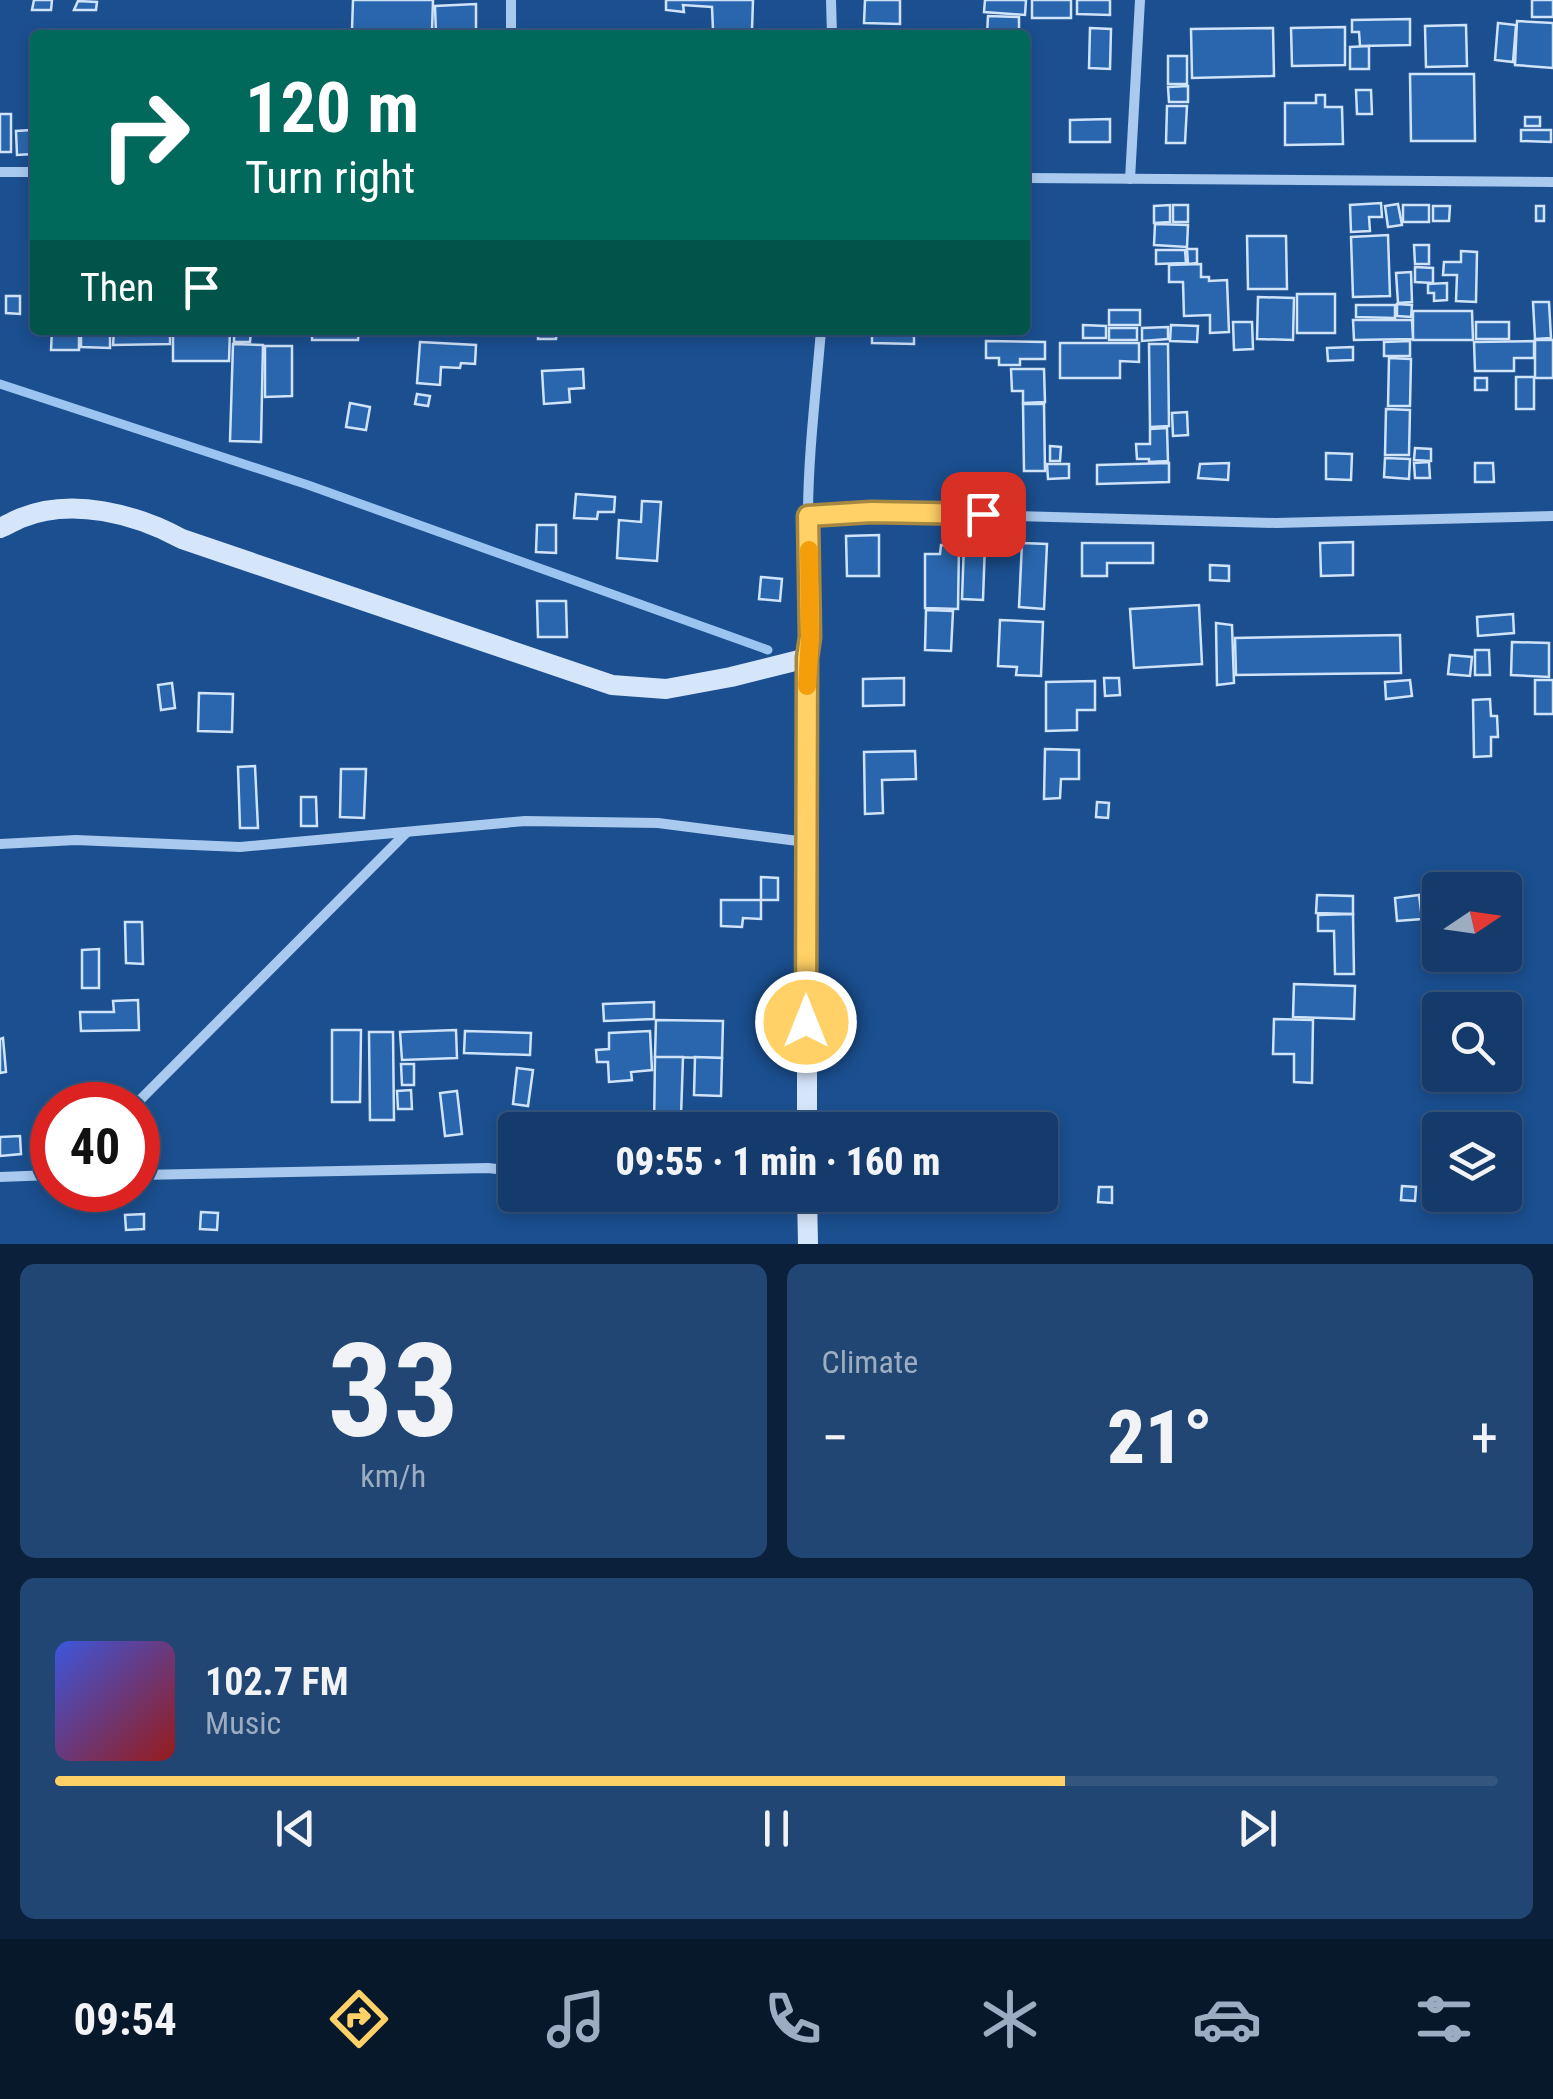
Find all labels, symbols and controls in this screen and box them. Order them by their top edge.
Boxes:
text: 120 m [245,67,419,149]
icon: right [80,70,210,200]
text: Turn right [245,151,415,204]
icon: arrive [174,260,229,315]
text: Then [80,266,154,310]
pin [941,472,1026,557]
icon: arrive [956,487,1011,542]
north arrow [1422,872,1522,972]
map controls [1422,872,1522,1212]
position arrow [754,970,858,1074]
button: search [1422,992,1522,1092]
speed limit sign: 40 [30,1082,160,1212]
button: layers [1422,1112,1522,1212]
text: 09:55 · 1 min · 160 m [616,1140,940,1184]
text: 33 [328,1315,459,1468]
text: Climate [822,1343,918,1381]
text: 21° [1107,1393,1213,1481]
text: − [822,1406,849,1470]
text: + [1471,1406,1498,1470]
text: km/h [360,1457,426,1495]
text: 102.7 FM [205,1660,349,1704]
text: Music [205,1704,281,1742]
icon: previous [268,1801,323,1856]
icon: pause [749,1801,804,1856]
icon: next [1230,1801,1285,1856]
icon: directions [324,1984,394,2054]
icon: music [541,1984,611,2054]
icon: phone [758,1984,828,2054]
icon: climate [975,1984,1045,2054]
icon: car [1192,1984,1262,2054]
icon: filters [1409,1984,1479,2054]
text: 09:54 [74,1993,177,2046]

